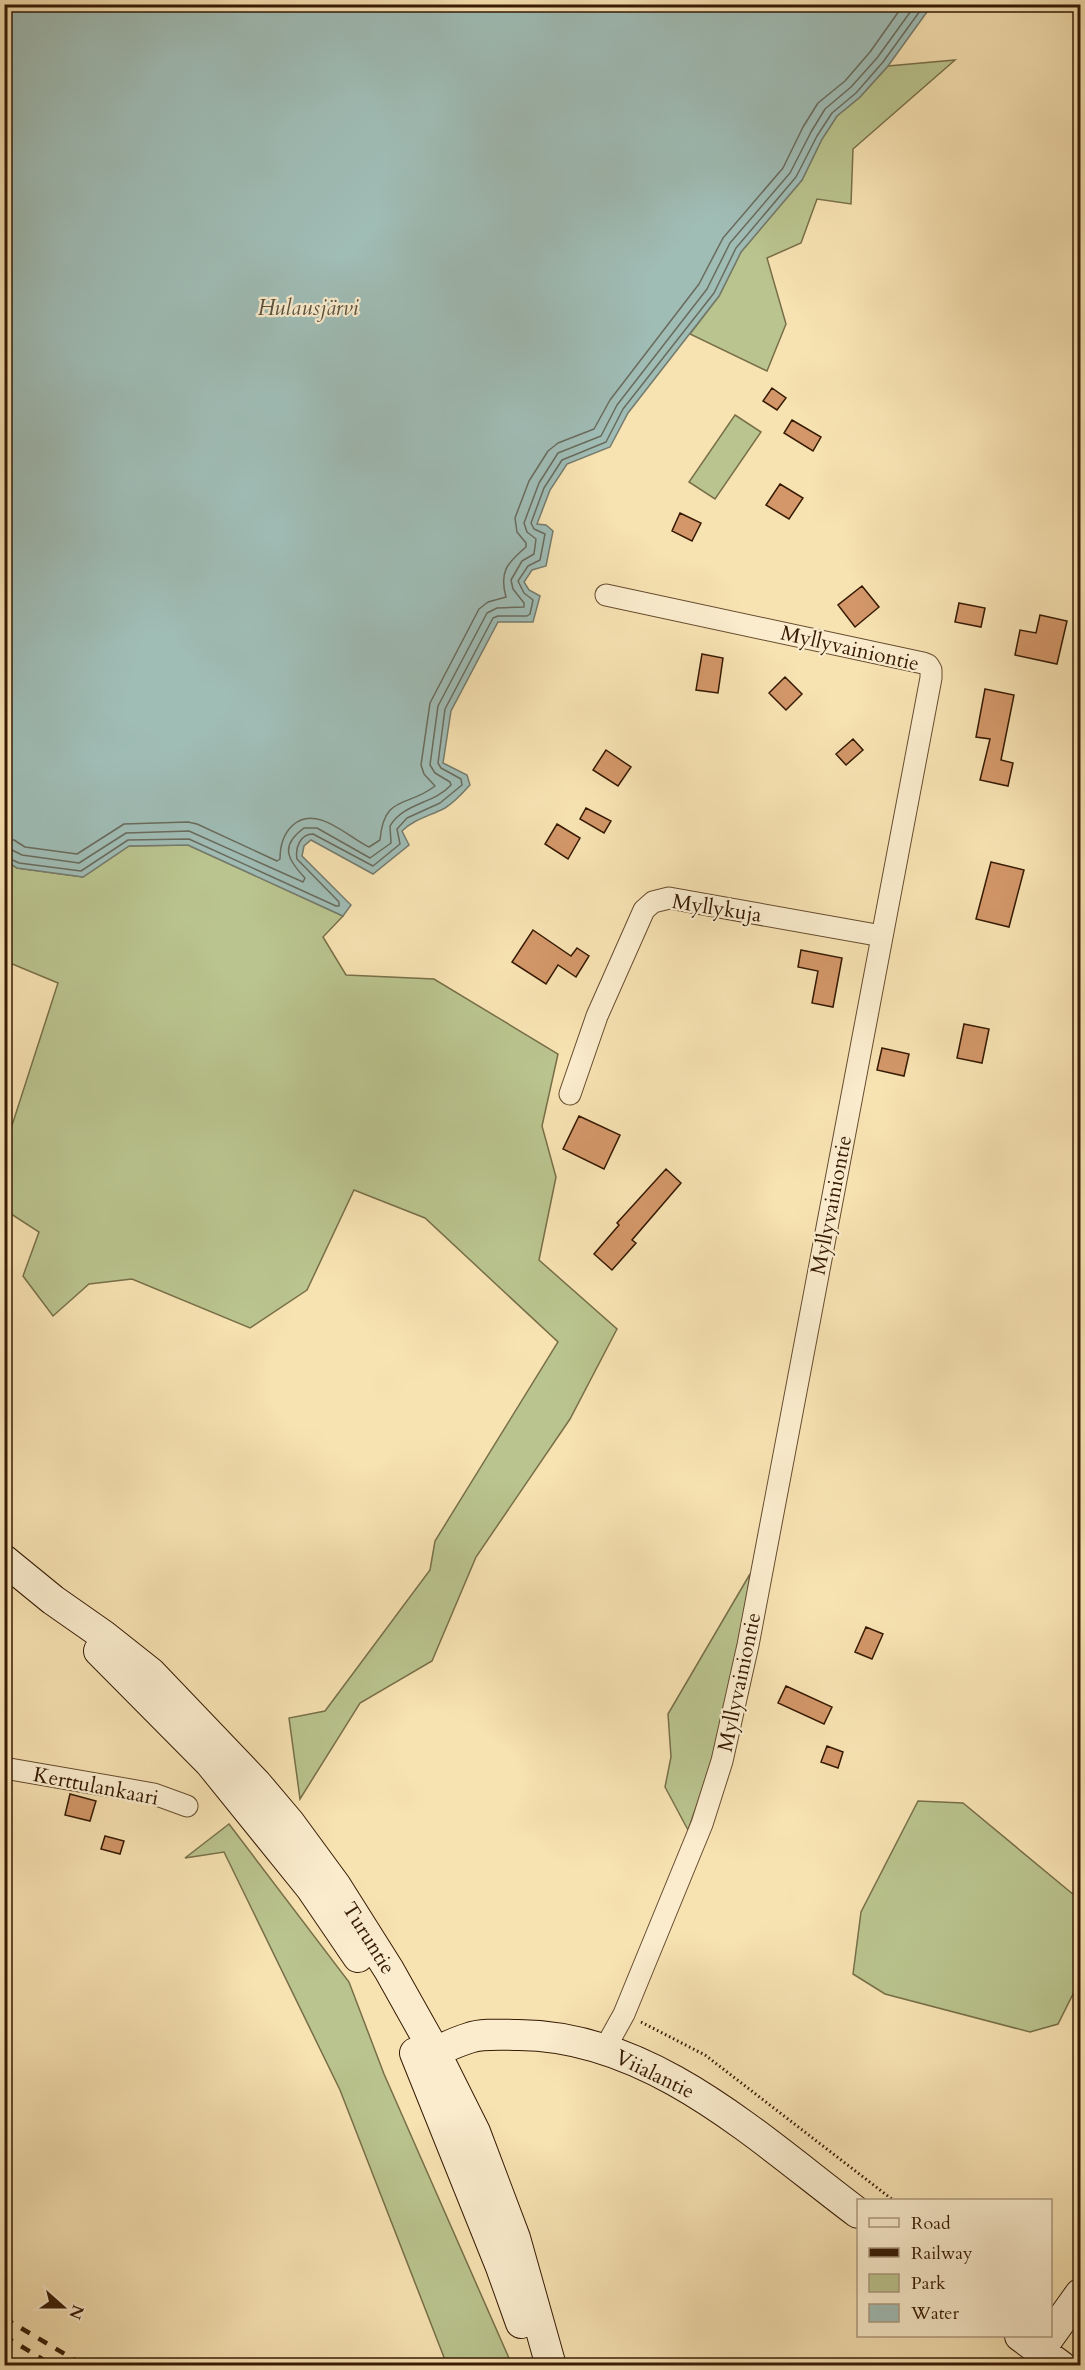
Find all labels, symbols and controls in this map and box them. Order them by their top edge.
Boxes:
water label: Hulausjärvi [257,293,360,323]
street label: Myllyvainiontie [778,618,922,679]
street label: Myllykuja [670,887,764,930]
street label: Myllyvainiontie [804,1133,859,1277]
street label: Myllyvainiontie [711,1610,768,1754]
street label: Kerttulankaari [31,1760,161,1813]
street label: Turuntie [335,1897,402,1980]
street label: Viialantie [610,2043,699,2106]
legend [857,2199,1052,2337]
text: Road [911,2211,951,2236]
text: Railway [911,2241,973,2266]
text: Park [911,2271,946,2296]
north arrow [33,2277,93,2337]
text: Water [910,2301,960,2326]
text: N [63,2302,89,2323]

